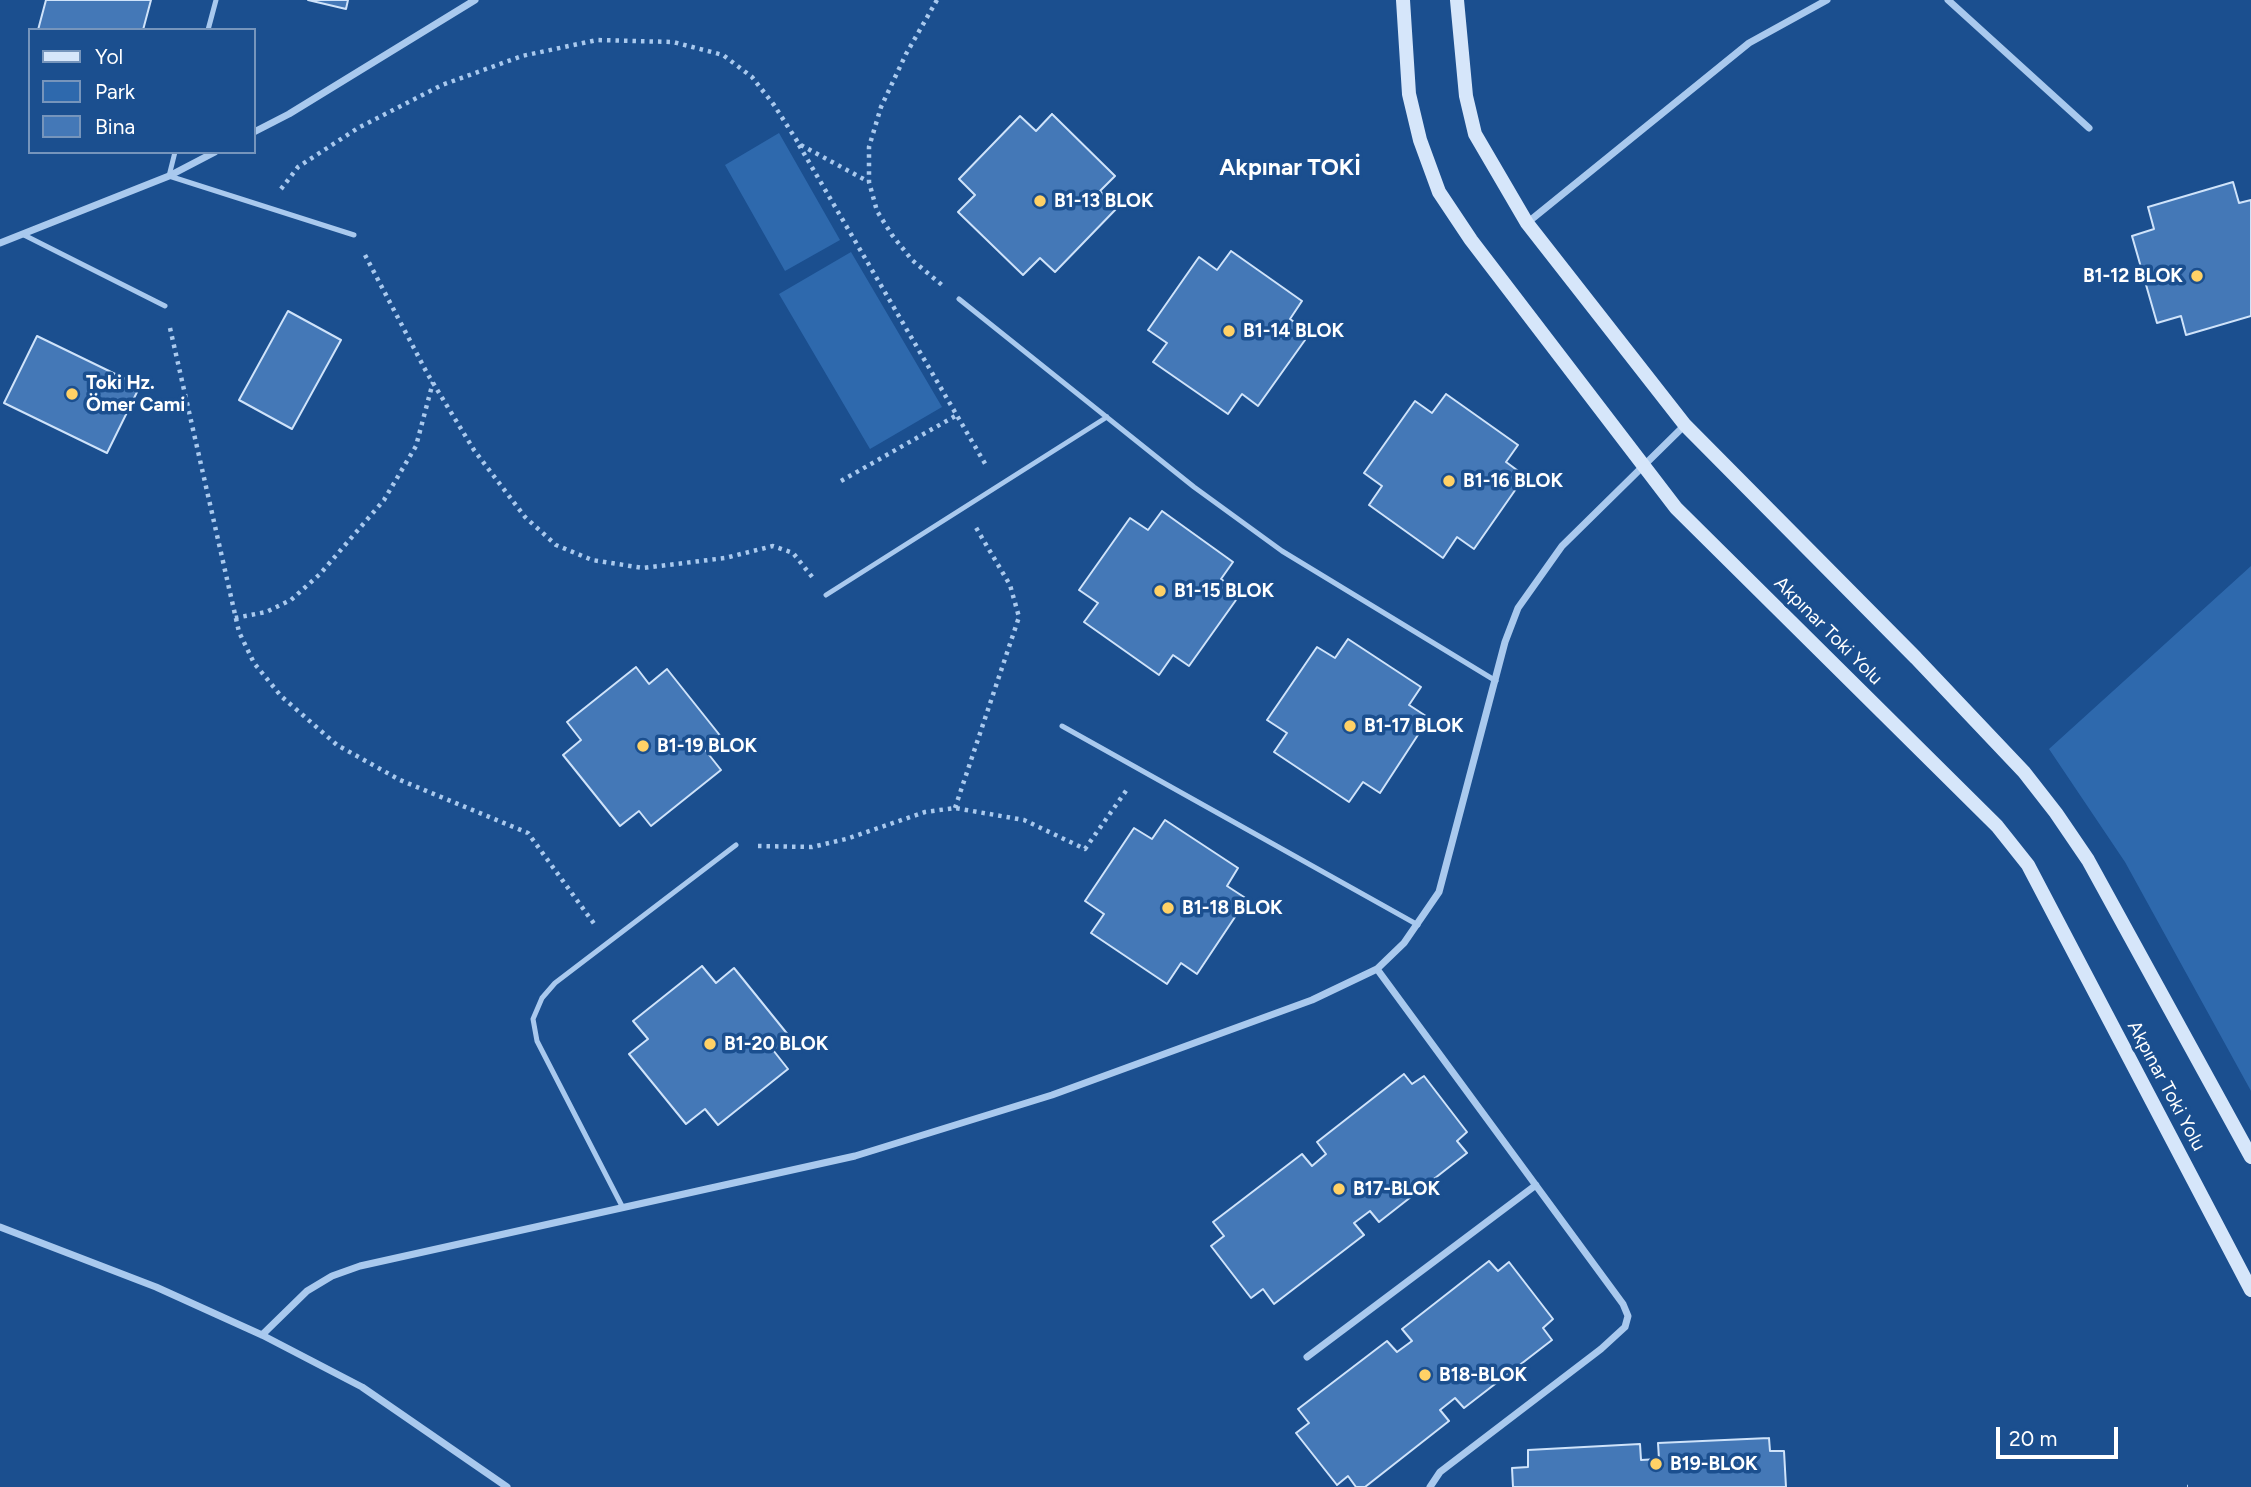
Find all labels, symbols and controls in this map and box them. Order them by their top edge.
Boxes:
legend [28,28,256,154]
text: Yol [95,44,123,69]
text: Park [95,79,135,104]
text: Bina [95,114,135,139]
district label: Akpınar TOKİ [1219,154,1361,182]
place label: B1-13 BLOK [1054,190,1154,212]
marker: B1-13 BLOK [1032,193,1048,209]
place label: B1-12 BLOK [2083,265,2183,287]
marker: B1-12 BLOK [2189,268,2205,284]
place label: B1-14 BLOK [1243,320,1344,342]
marker: B1-14 BLOK [1221,323,1237,339]
place label: Toki Hz. Ömer Cami [86,372,185,416]
marker: Toki Hz. Ömer Cami [64,386,80,402]
place label: B1-16 BLOK [1463,470,1563,492]
marker: B1-16 BLOK [1441,473,1457,489]
street label: Akpınar Toki Yolu [1769,572,1887,690]
place label: B1-15 BLOK [1174,580,1274,602]
marker: B1-15 BLOK [1152,583,1168,599]
place label: B1-17 BLOK [1364,715,1464,737]
marker: B1-17 BLOK [1342,718,1358,734]
place label: B1-19 BLOK [657,735,757,757]
marker: B1-19 BLOK [635,738,651,754]
place label: B1-18 BLOK [1182,897,1283,919]
marker: B1-18 BLOK [1160,900,1176,916]
street label: Akpınar Toki Yolu [2122,1017,2210,1155]
place label: B1-20 BLOK [724,1033,828,1055]
marker: B1-20 BLOK [702,1036,718,1052]
place label: B17-BLOK [1353,1178,1440,1200]
marker: B17-BLOK [1331,1181,1347,1197]
place label: B18-BLOK [1439,1364,1527,1386]
marker: B18-BLOK [1417,1367,1433,1383]
scale bar [1999,1414,2122,1458]
text: 20 m [2009,1426,2057,1451]
place label: B19-BLOK [1670,1453,1758,1475]
marker: B19-BLOK [1648,1456,1664,1472]

